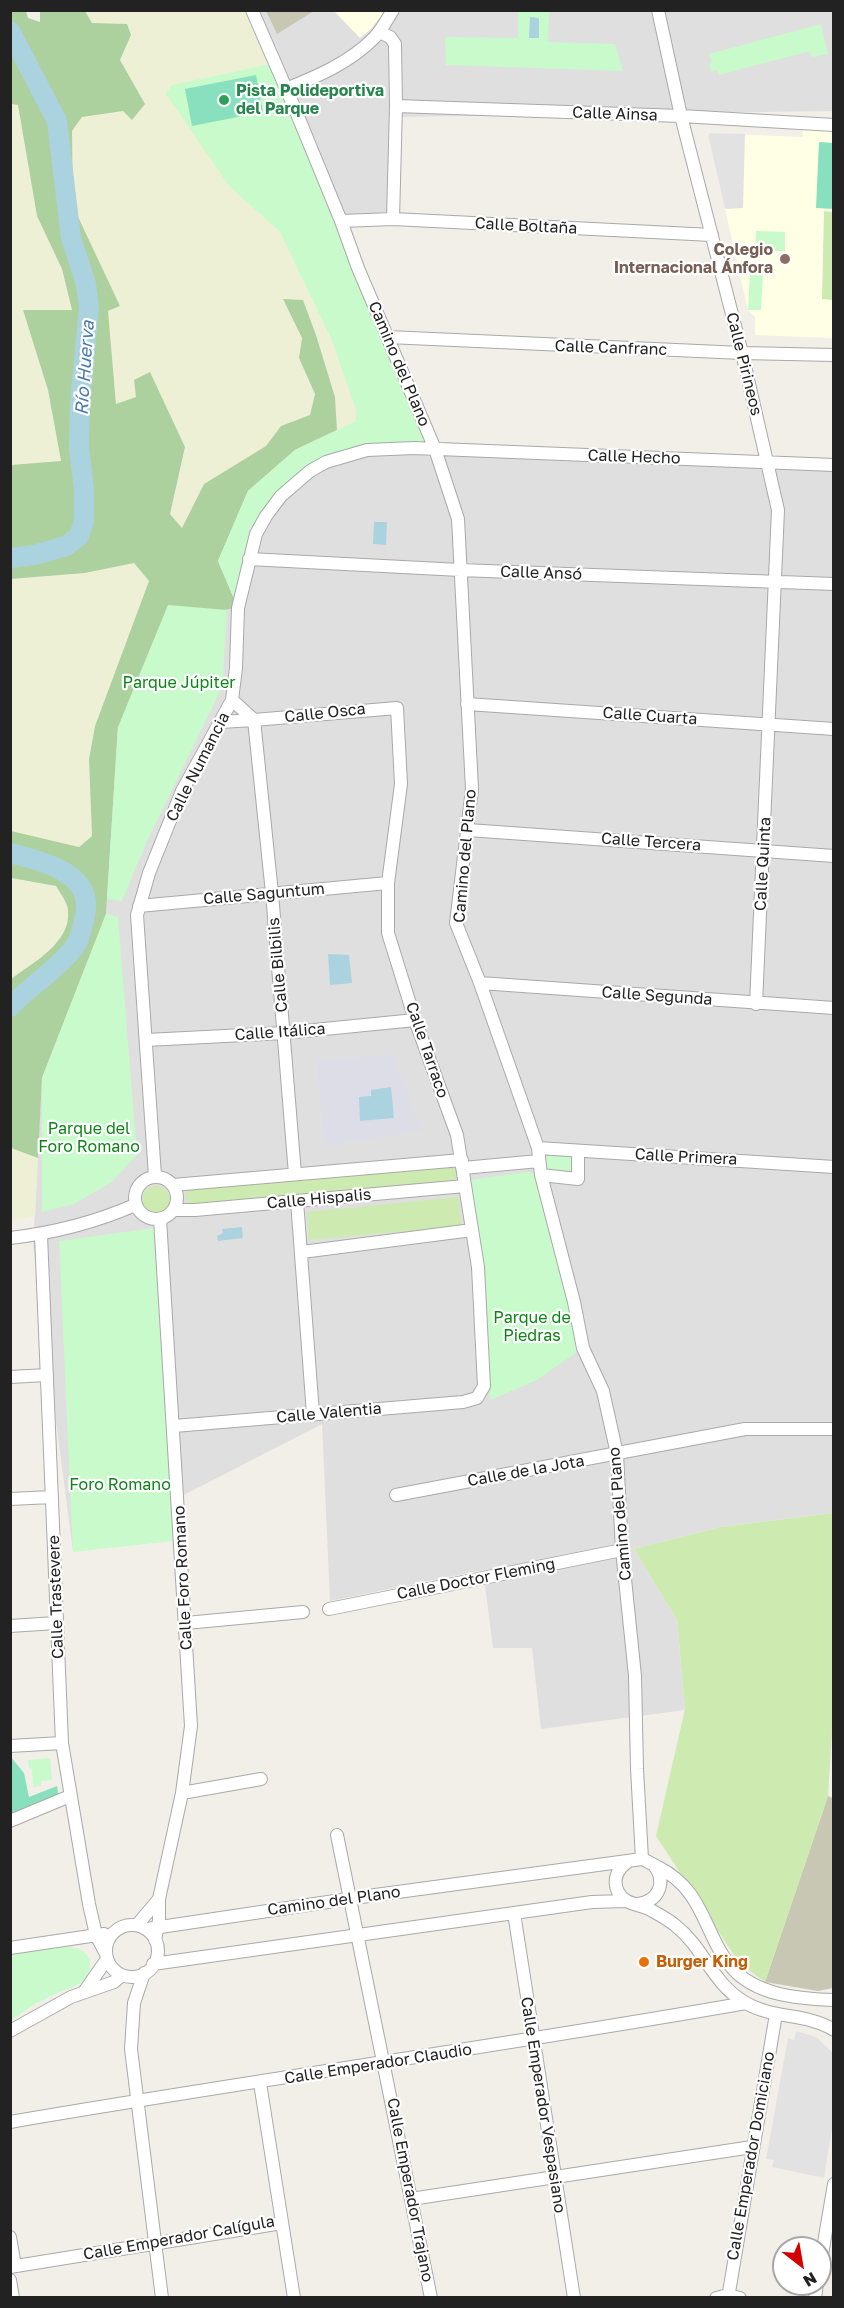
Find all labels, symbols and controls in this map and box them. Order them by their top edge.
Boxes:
place label: Pista Polideportiva del Parque [236,81,384,119]
marker: Pista Polideportiva del Parque [217,93,231,107]
street label: Calle Ainsa [572,103,658,125]
street label: Calle Boltaña [474,214,578,238]
place label: Colegio Internacional Ánfora [614,240,773,278]
marker: Colegio Internacional Ánfora [778,252,792,266]
street label: Camino del Plano [364,299,434,429]
street label: Calle Pirineos [722,310,766,418]
water label: Río Huerva [71,320,99,416]
street label: Calle Canfranc [554,336,668,360]
street label: Calle Hecho [587,446,681,468]
street label: Calle Ansó [500,562,582,584]
park label: Parque Júpiter [123,673,235,693]
street label: Calle Osca [284,699,366,727]
street label: Calle Cuarta [602,703,698,729]
street label: Calle Numancia [162,709,234,825]
street label: Camino del Plano [450,788,480,924]
street label: Calle Quinta [751,816,775,912]
street label: Calle Tercera [600,829,702,855]
street label: Calle Saguntum [202,879,326,909]
street label: Calle Bilbilis [264,917,292,1013]
street label: Calle Segunda [601,983,713,1009]
street label: Calle Tarraco [402,999,452,1101]
street label: Calle Itálica [234,1019,326,1045]
park label: Parque del Foro Romano [38,1119,140,1157]
street label: Calle Primera [634,1145,738,1169]
street label: Calle Hispalis [266,1185,372,1213]
park label: Parque de Piedras [493,1308,571,1346]
street label: Calle Valentia [276,1399,382,1427]
street label: Camino del Plano [605,1446,635,1582]
street label: Calle de la Jota [466,1451,586,1491]
park label: Foro Romano [69,1475,171,1495]
street label: Calle Foro Romano [170,1505,196,1651]
street label: Calle Trastevere [44,1535,68,1659]
street label: Calle Doctor Fleming [395,1554,557,1604]
street label: Camino del Plano [266,1882,402,1920]
place label: Burger King [656,1952,748,1972]
marker: Burger King [637,1955,651,1969]
street label: Calle Emperador Vespasiano [516,1995,570,2215]
street label: Calle Emperador Claudio [283,2040,473,2088]
street label: Calle Emperador Domiciano [723,2050,779,2262]
street label: Calle Emperador Trajano [383,2096,437,2284]
street label: Calle Emperador Calígula [82,2212,276,2264]
north arrow [772,2236,832,2296]
text: N [800,2268,821,2291]

